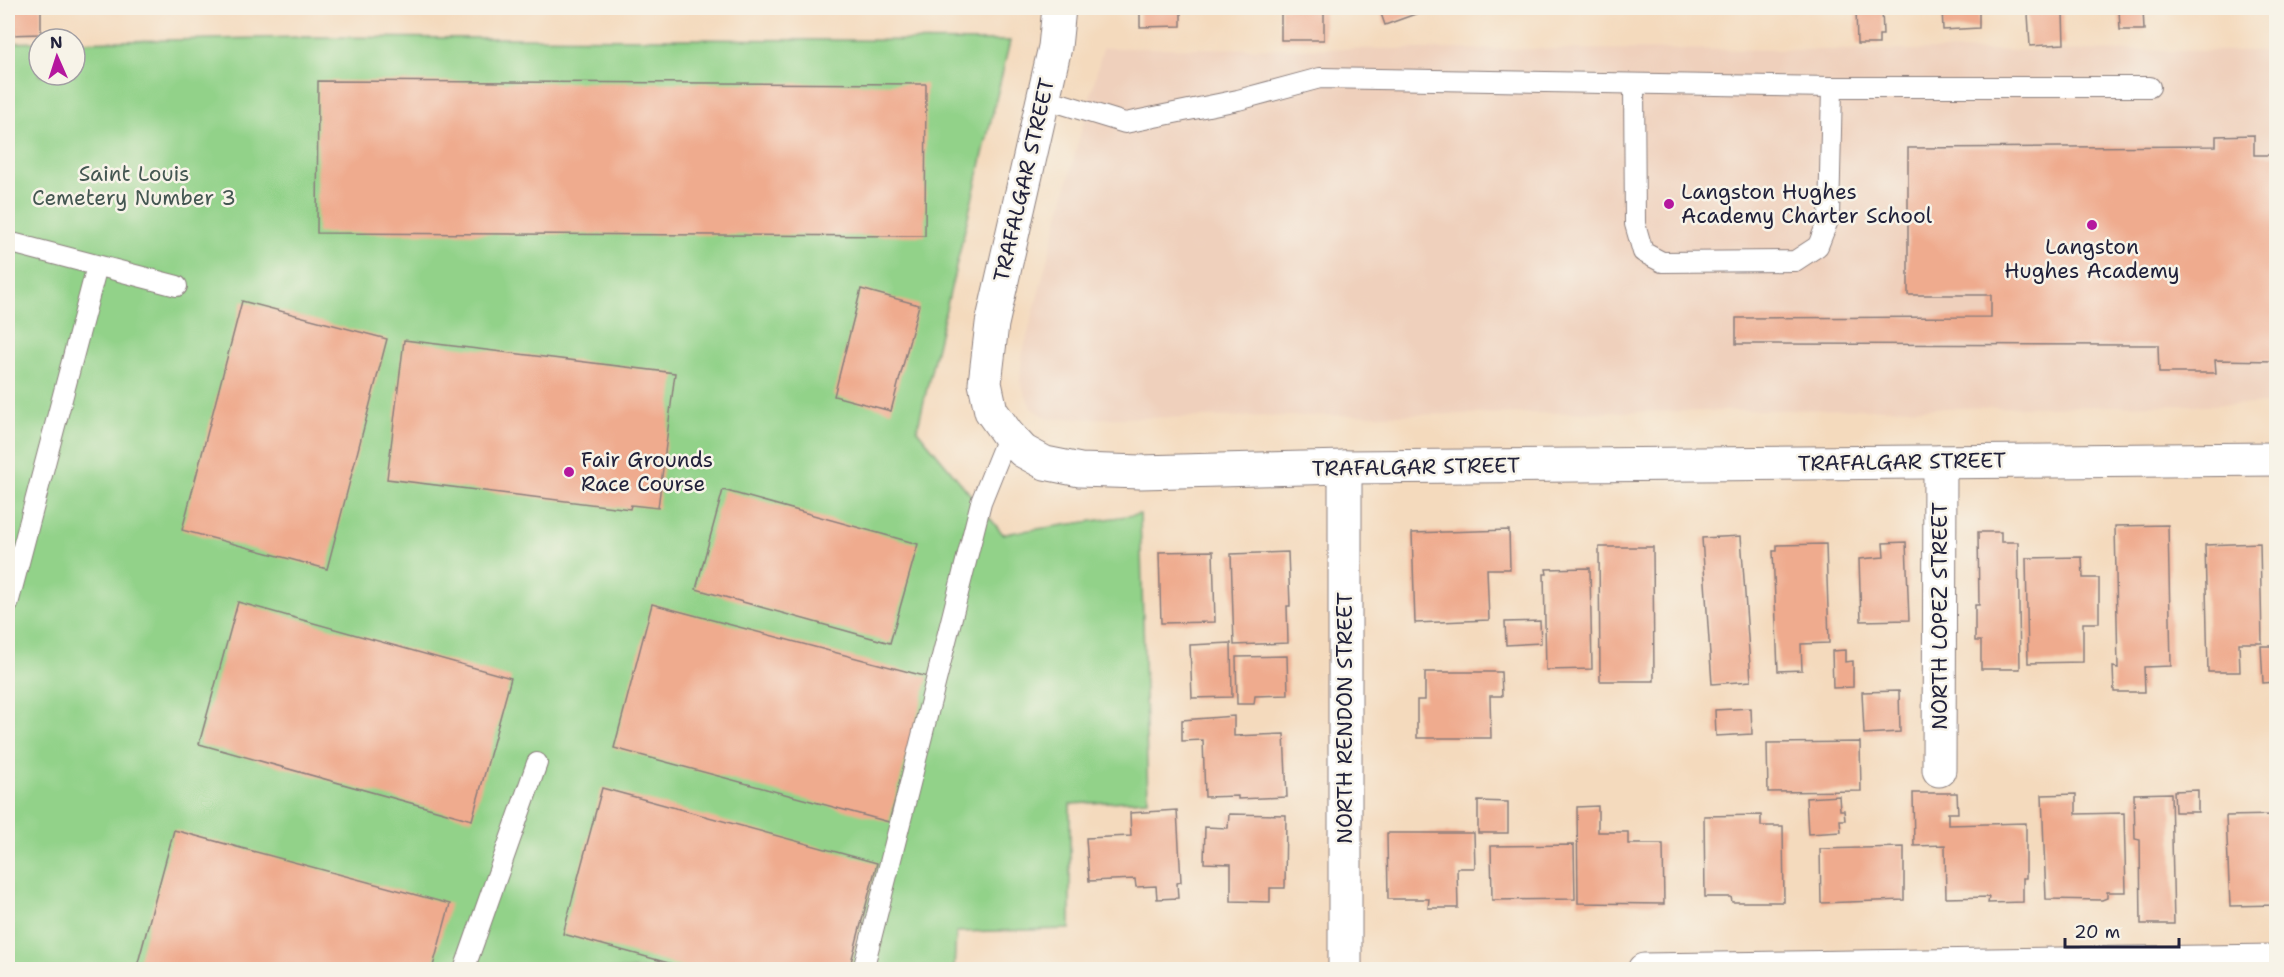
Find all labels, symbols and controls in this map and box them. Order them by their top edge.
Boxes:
north arrow [27,27,87,87]
text: N [49,32,63,53]
street label: TRAFALGAR STREET [987,75,1061,285]
park label: Saint Louis Cemetery Number 3 [32,160,236,212]
place label: Langston Hughes Academy Charter School [1681,178,1933,230]
marker: Langston Hughes Academy Charter School [1662,197,1676,211]
marker: Langston Hughes Academy [2085,218,2099,232]
place label: Langston Hughes Academy [2004,233,2180,285]
place label: Fair Grounds Race Course [581,446,713,498]
street label: TRAFALGAR STREET [1798,446,2006,478]
street label: TRAFALGAR STREET [1312,451,1520,483]
marker: Fair Grounds Race Course [562,465,576,479]
street label: NORTH LOPEZ STREET [1926,502,1954,730]
street label: NORTH RENDON STREET [1331,592,1359,844]
scale bar [2065,911,2179,949]
text: 20 m [2074,920,2120,944]

